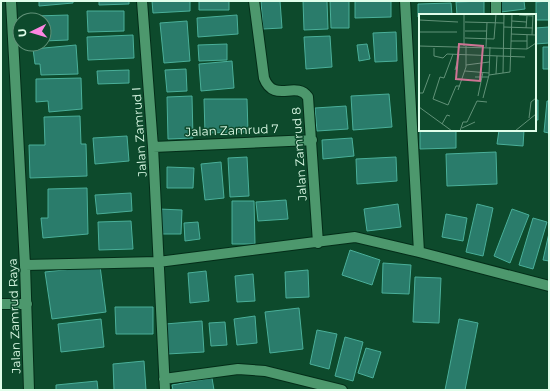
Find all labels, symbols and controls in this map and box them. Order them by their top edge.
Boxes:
north arrow [12,12,52,52]
inset map [419,14,536,131]
text: U [15,28,29,38]
street label: Jalan Zamrud I [128,87,150,178]
street label: Jalan Zamrud 8 [288,106,310,202]
street label: Jalan Zamrud 7 [184,121,279,139]
street label: Jalan Zamrud Raya [4,258,24,375]

